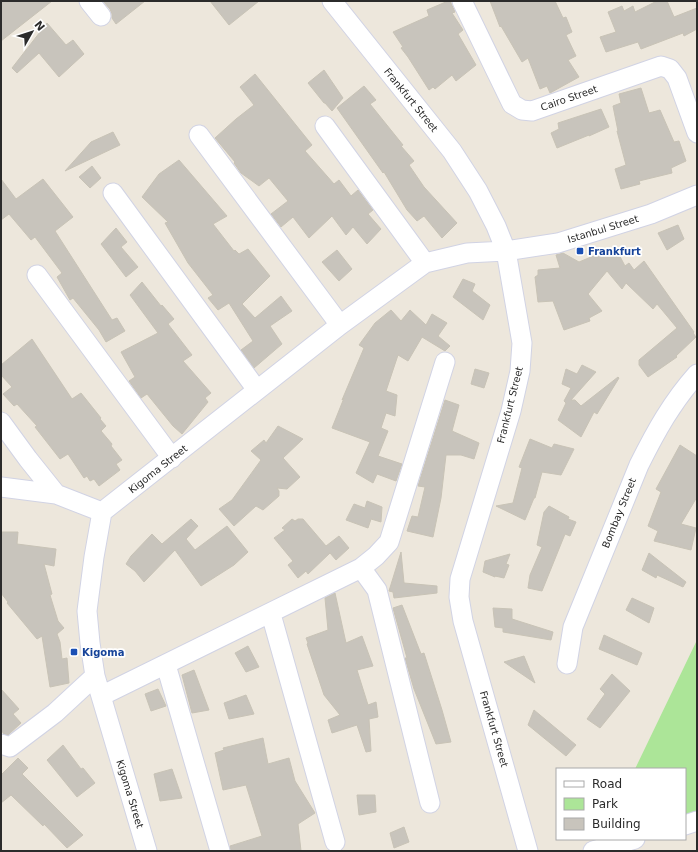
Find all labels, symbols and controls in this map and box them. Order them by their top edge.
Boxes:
north arrow [12,12,52,52]
text: N [31,18,47,34]
street label: Frankfurt Street [382,66,440,134]
street label: Cairo Street [539,83,599,113]
street label: Istanbul Street [566,213,640,245]
marker: Frankfurt [575,246,585,256]
place label: Frankfurt [588,246,641,257]
street label: Frankfurt Street [495,365,525,445]
street label: Kigoma Street [127,443,190,495]
street label: Bombay Street [600,476,638,550]
marker: Kigoma [69,647,79,657]
place label: Kigoma [82,647,124,658]
street label: Frankfurt Street [478,690,510,768]
street label: Kigoma Street [114,758,146,830]
legend [556,768,686,840]
text: Road [592,777,622,791]
text: Park [592,797,618,811]
text: Building [592,817,641,831]

